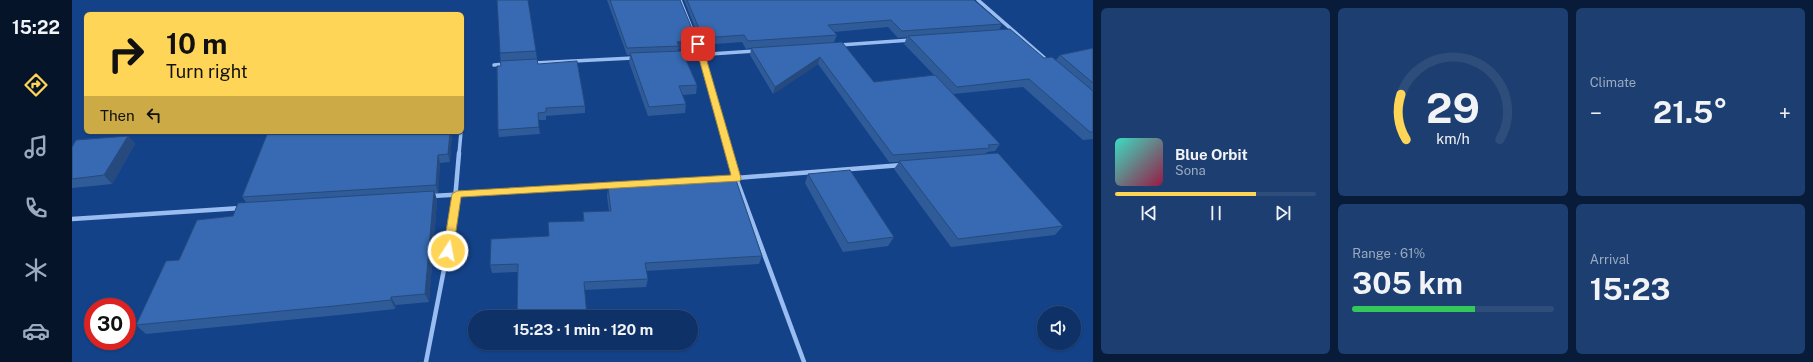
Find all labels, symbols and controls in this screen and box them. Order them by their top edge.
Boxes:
text: 15:22 [12,17,60,38]
text: 10 m [166,27,227,60]
pin [681,27,715,61]
icon: right [100,28,152,80]
icon: arrive [687,33,709,55]
text: Turn right [166,61,248,82]
icon: directions [22,71,50,99]
text: Climate [1590,75,1636,90]
text: 29 [1426,83,1480,132]
text: 21.5° [1653,94,1728,130]
text: − [1590,100,1602,126]
text: + [1779,100,1791,126]
icon: left [143,104,165,126]
text: Then [100,107,135,124]
text: km/h [1436,130,1470,147]
icon: music [22,133,50,161]
text: Blue Orbit [1175,146,1248,163]
text: Sona [1175,163,1206,178]
icon: phone [22,194,50,222]
icon: previous [1138,202,1160,224]
icon: pause [1205,202,1227,224]
icon: next [1272,202,1294,224]
position arrow [427,230,469,272]
text: Range · 61% [1352,246,1425,261]
text: Arrival [1590,252,1630,267]
icon: climate [22,256,50,284]
text: 305 km [1352,265,1463,301]
text: 15:23 [1590,271,1670,307]
speed limit sign: 30 [84,298,136,350]
map controls [1037,306,1081,350]
button: sound [1037,306,1081,350]
icon: car [22,317,50,345]
text: 15:23 · 1 min · 120 m [513,321,653,338]

